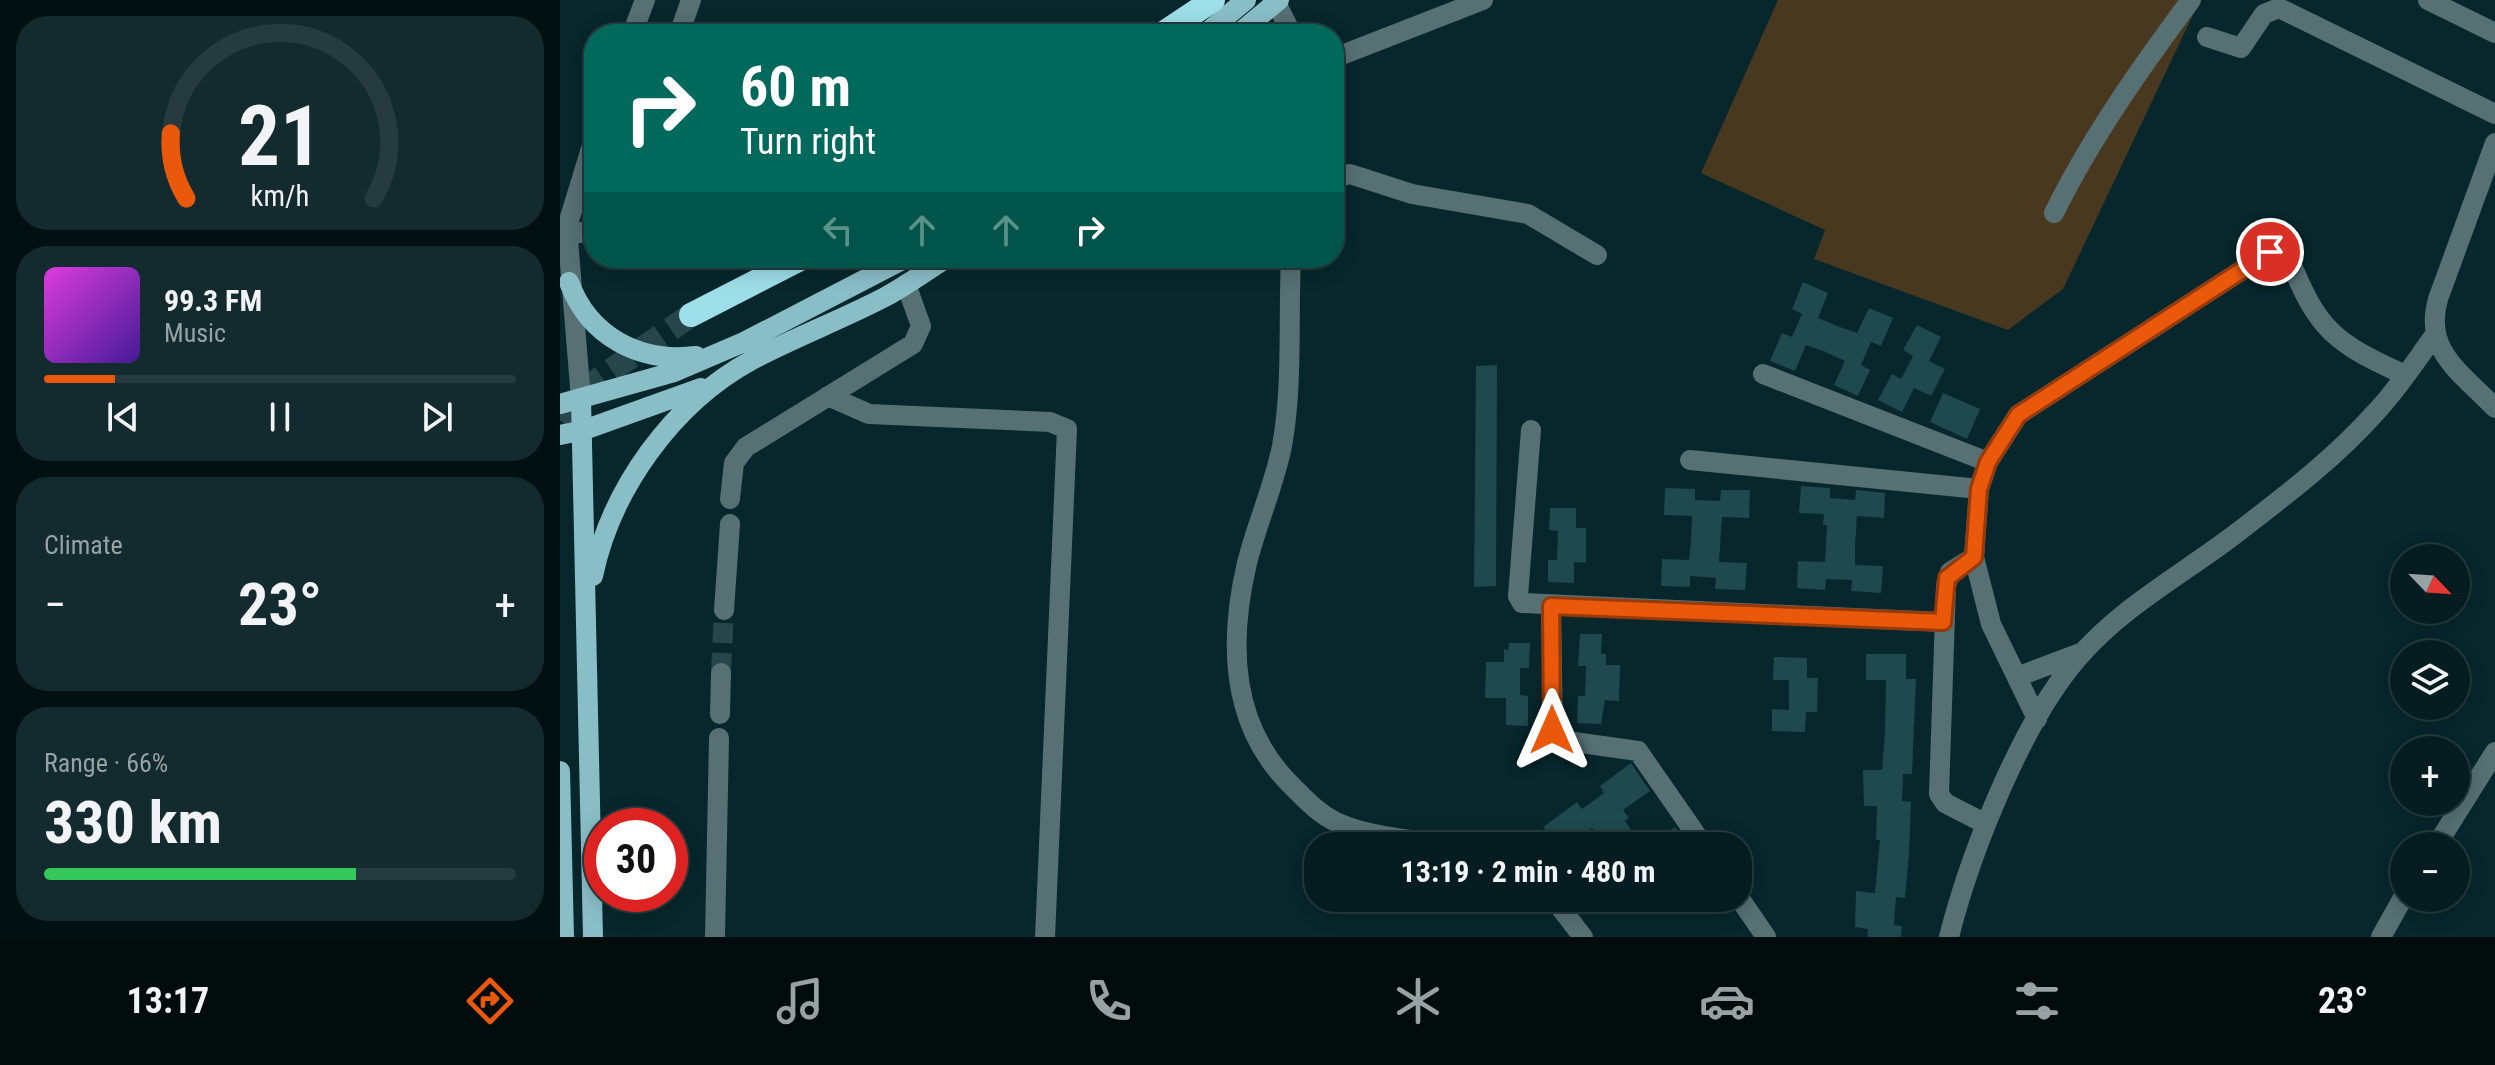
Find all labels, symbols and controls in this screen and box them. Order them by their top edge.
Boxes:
text: 60 m [740,54,851,120]
icon: right [608,56,712,160]
text: 21 [238,88,322,185]
text: Turn right [740,121,876,163]
text: km/h [251,179,309,213]
icon: left [816,208,860,252]
icon: ahead [900,208,944,252]
icon: ahead [984,208,1028,252]
icon: right [1068,208,1112,252]
pin [2236,218,2304,286]
icon: arrive [2248,230,2292,274]
text: 99.3 FM [164,283,262,318]
text: Music [164,318,226,348]
icon: previous [101,395,145,439]
icon: pause [258,395,302,439]
icon: next [415,395,459,439]
text: Climate [44,530,123,560]
north arrow [2390,544,2470,624]
map controls [2390,544,2470,912]
text: 23° [238,569,322,640]
text: − [44,579,66,631]
text: + [494,579,516,631]
button: layers [2390,640,2470,720]
position arrow [1510,688,1594,772]
button: + [2390,736,2470,816]
text: Range · 66% [44,748,168,778]
text: 330 km [44,787,222,858]
speed limit sign: 30 [584,808,688,912]
button: − [2390,832,2470,912]
text: 13:19 · 2 min · 480 m [1401,854,1655,889]
icon: directions [462,973,518,1029]
icon: music [772,973,828,1029]
icon: phone [1081,973,1137,1029]
icon: climate [1390,973,1446,1029]
icon: car [1699,973,1755,1029]
icon: filters [2009,973,2065,1029]
text: 13:17 [127,980,209,1022]
text: 23° [2318,980,2368,1022]

